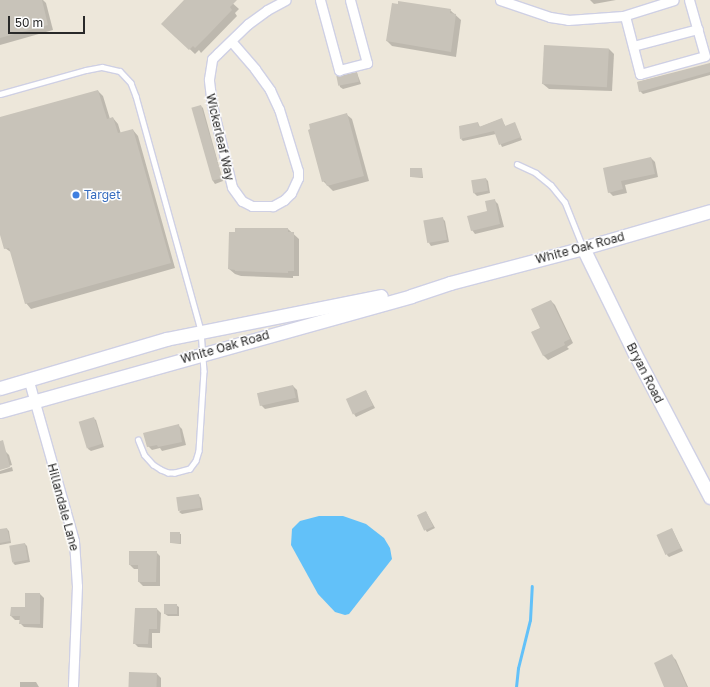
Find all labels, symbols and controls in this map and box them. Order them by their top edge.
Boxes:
scale bar [10,8,87,34]
text: 50 m [15,15,43,30]
street label: Wickerleaf Way [203,92,237,182]
place label: Target [84,188,121,202]
marker: Target [71,190,81,200]
street label: White Oak Road [534,229,626,267]
street label: White Oak Road [179,327,271,367]
street label: Bryan Road [624,340,666,406]
street label: Hillandale Lane [44,462,82,552]

